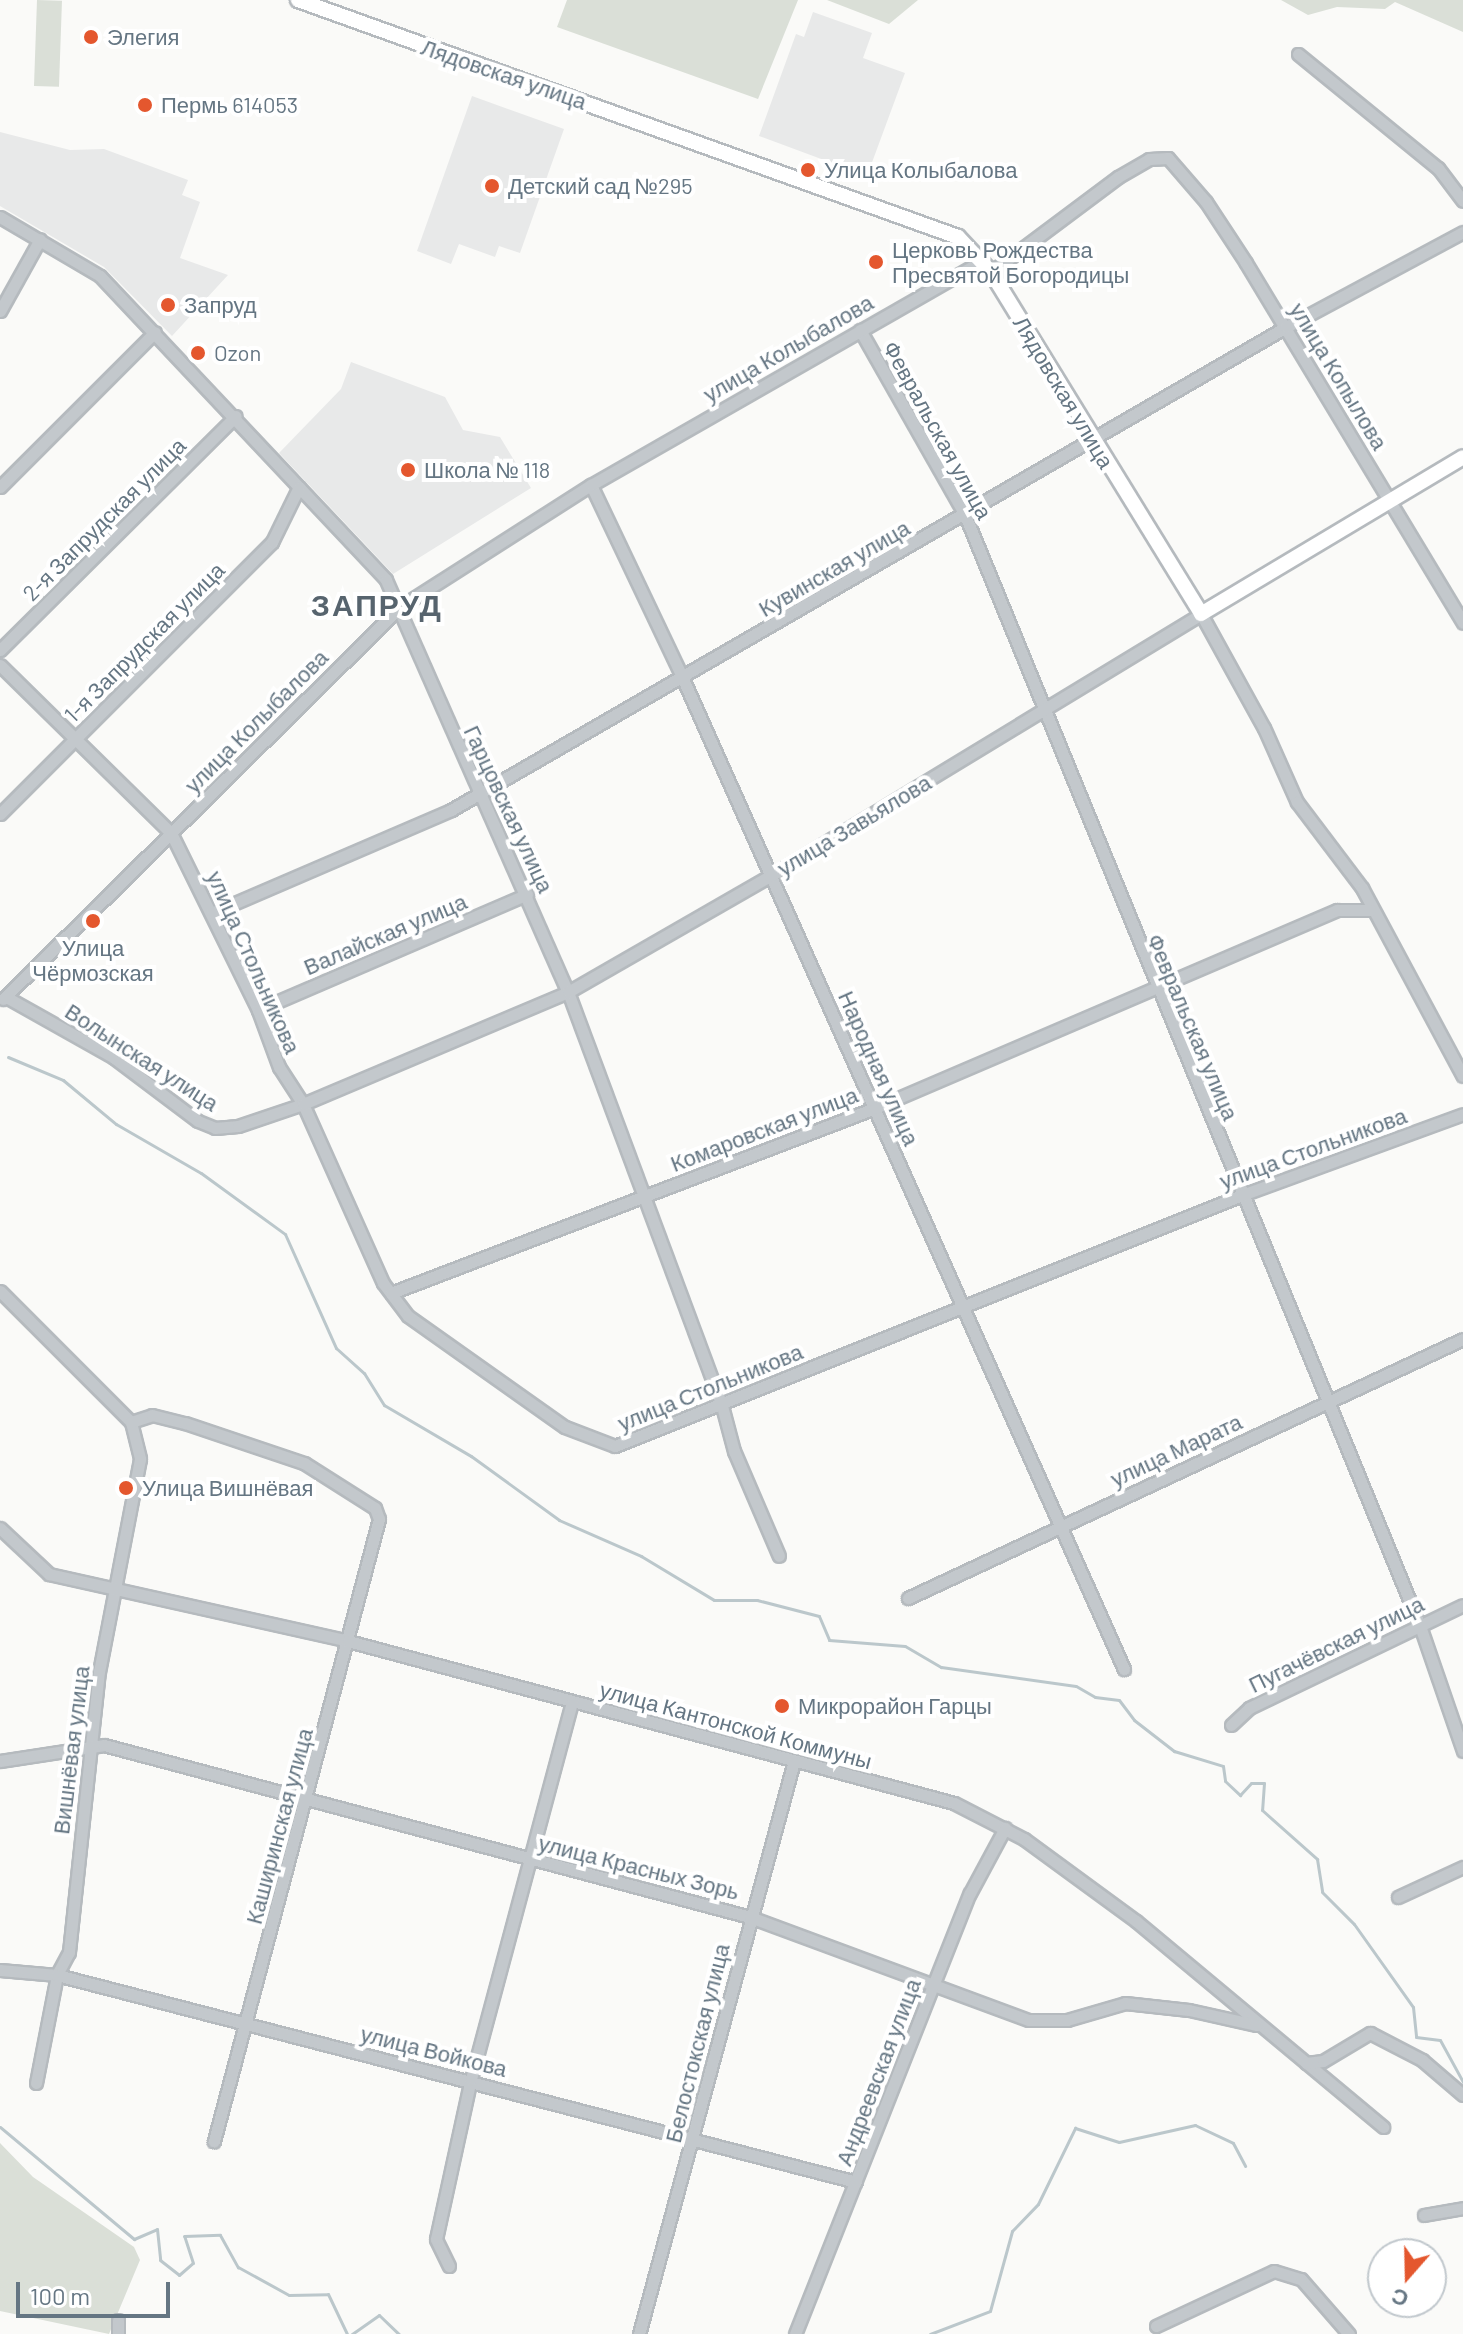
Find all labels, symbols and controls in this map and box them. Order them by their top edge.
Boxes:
place label: Элегия [107,24,179,50]
marker: Элегия [82,28,100,46]
street label: Лядовская улица [418,33,590,115]
place label: Пермь 614053 [161,92,298,118]
marker: Пермь 614053 [136,96,154,114]
place label: Улица Колыбалова [824,157,1017,183]
marker: Улица Колыбалова [799,161,817,179]
place label: Детский сад №295 [508,173,692,199]
marker: Детский сад №295 [483,177,501,195]
place label: Церковь Рождества Пресвятой Богородицы [892,236,1129,288]
marker: Церковь Рождества Пресвятой Богородицы [867,253,885,271]
street label: улица Колыбалова [699,289,877,407]
place label: Запруд [184,292,257,318]
marker: Запруд [159,296,177,314]
street label: улица Копылова [1285,298,1393,454]
street label: Лядовская улица [1008,311,1120,473]
street label: Февральская улица [878,336,998,524]
place label: Ozon [214,340,261,366]
marker: Ozon [189,344,207,362]
street label: 2-я Запрудская улица [17,432,191,606]
place label: Школа № 118 [424,457,550,483]
marker: Школа № 118 [399,461,417,479]
street label: Кувинская улица [754,514,914,622]
street label: 1-я Запрудская улица [59,557,229,727]
district label: ЗАПРУД [311,586,443,622]
street label: улица Колыбалова [179,644,333,798]
street label: Гарцовская улица [459,721,559,897]
street label: улица Завьялова [772,769,936,881]
street label: улица Стольникова [202,867,306,1057]
street label: Валайская улица [300,888,470,980]
marker: Улица Чёрмозская [84,912,102,930]
street label: Февральская улица [1142,930,1244,1124]
place label: Улица Чёрмозская [32,934,154,986]
street label: Народная улица [833,987,925,1149]
street label: Волынская улица [60,998,224,1116]
street label: Комаровская улица [667,1081,861,1177]
street label: улица Стольникова [1216,1102,1410,1194]
street label: улица Стольникова [614,1338,806,1436]
street label: улица Марата [1106,1408,1246,1492]
place label: Улица Вишнёвая [142,1475,313,1501]
marker: Улица Вишнёвая [117,1479,135,1497]
street label: Пугачёвская улица [1244,1590,1428,1698]
street label: Вишнёвая улица [48,1664,94,1836]
street label: улица Кантонской Коммуны [597,1676,875,1774]
place label: Микрорайон Гарцы [798,1693,992,1719]
marker: Микрорайон Гарцы [773,1697,791,1715]
street label: Каширинская улица [240,1725,318,1927]
street label: улица Красных Зорь [536,1829,742,1905]
street label: Белостокская улица [659,1941,735,2145]
street label: Андреевская улица [830,1975,926,2169]
street label: улица Войкова [358,2020,510,2082]
north arrow [1367,2238,1447,2318]
scale bar [20,2266,174,2316]
text: 100 m [30,2281,90,2310]
text: С [1388,2284,1411,2314]

